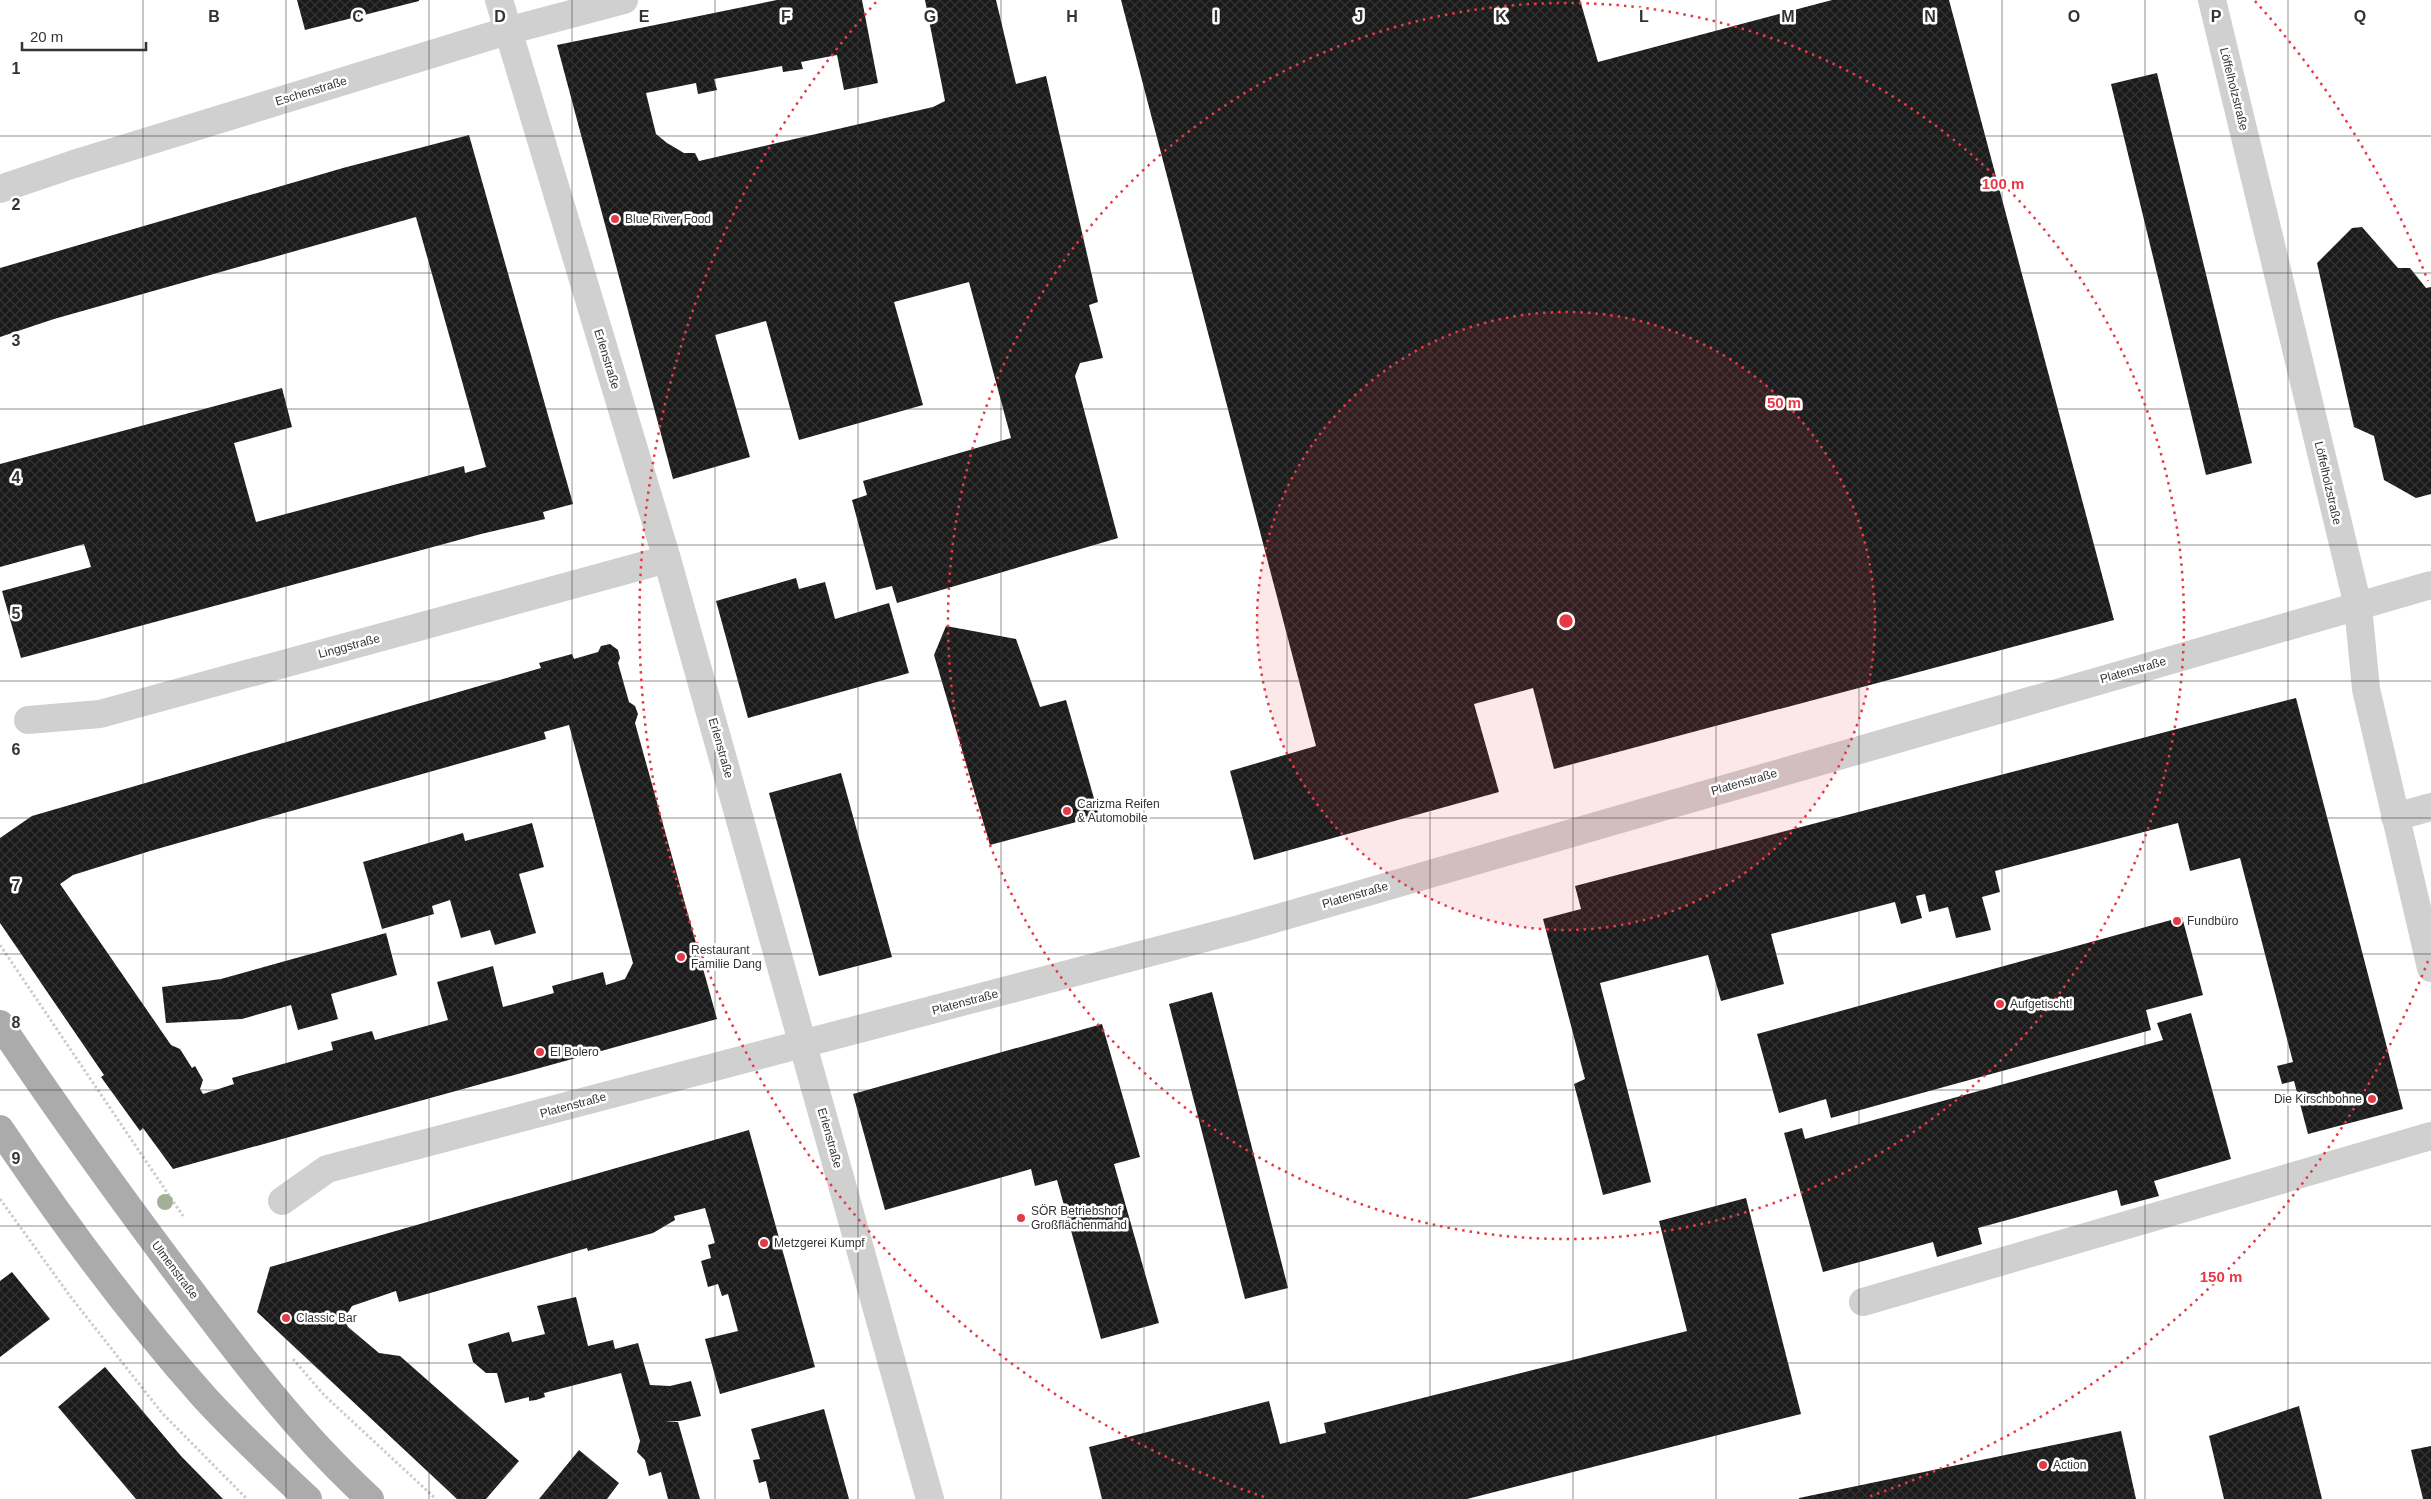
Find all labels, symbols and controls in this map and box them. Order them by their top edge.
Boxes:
text: B [208,8,220,25]
text: C [352,8,364,25]
text: D [494,8,506,25]
text: E [639,8,650,25]
text: F [781,8,791,25]
text: G [924,8,936,25]
text: H [1066,8,1078,25]
text: I [1214,8,1218,25]
text: J [1355,8,1363,25]
text: K [1495,8,1507,25]
text: L [1639,8,1649,25]
text: M [1781,8,1795,25]
text: N [1924,8,1936,25]
text: O [2068,8,2080,25]
text: P [2211,8,2222,25]
text: Q [2354,8,2366,25]
scale bar [22,20,146,52]
text: 20 m [30,28,63,45]
street label: Löffelholzstraße [2217,46,2251,132]
text: 1 [12,60,21,77]
street label: Eschenstraße [274,73,349,109]
text: 100 m [1982,175,2024,192]
text: 2 [12,196,21,213]
place label: Blue River Food [625,212,711,226]
marker: Blue River Food [609,213,621,225]
street label: Erlenstraße [591,327,623,391]
text: 3 [12,332,21,349]
text: 50 m [1767,394,1801,411]
street label: Löffelholzstraße [2312,440,2344,526]
text: 4 [12,469,21,486]
text: 5 [12,605,21,622]
centre of rings [1557,612,1575,630]
street label: Linggstraße [317,631,382,661]
street label: Platenstraße [2098,654,2168,686]
street label: Erlenstraße [706,716,736,780]
text: 6 [12,741,21,758]
street label: Platenstraße [1709,766,1779,798]
place label: Carizma Reifen & Automobile [1077,797,1160,825]
marker: Carizma Reifen & Automobile [1061,805,1073,817]
text: 7 [12,877,21,894]
street label: Platenstraße [1320,879,1390,911]
place label: Fundbüro [2187,914,2239,928]
marker: Fundbüro [2171,915,2183,927]
place label: Restaurant Familie Dang [691,943,762,971]
marker: Restaurant Familie Dang [675,951,687,963]
street label: Platenstraße [930,986,1000,1018]
place label: Aufgetischt! [2010,997,2073,1011]
marker: Aufgetischt! [1994,998,2006,1010]
text: 8 [12,1014,21,1031]
place label: El Bolero [550,1045,599,1059]
marker: El Bolero [534,1046,546,1058]
street label: Platenstraße [538,1089,608,1121]
place label: Die Kirschbohne [2274,1092,2362,1106]
marker: Die Kirschbohne [2366,1093,2378,1105]
street label: Erlenstraße [815,1106,845,1170]
text: 9 [12,1150,21,1167]
place label: SÖR Betriebshof Großflächenmahd [1031,1204,1127,1232]
marker: SÖR Betriebshof Großflächenmahd [1015,1212,1027,1224]
place label: Metzgerei Kumpf [774,1236,865,1250]
marker: Metzgerei Kumpf [758,1237,770,1249]
street label: Ulmenstraße [149,1238,201,1302]
text: 150 m [2200,1268,2242,1285]
place label: Classic Bar [296,1311,357,1325]
marker: Classic Bar [280,1312,292,1324]
place label: Action [2053,1458,2086,1472]
marker: Action [2037,1459,2049,1471]

